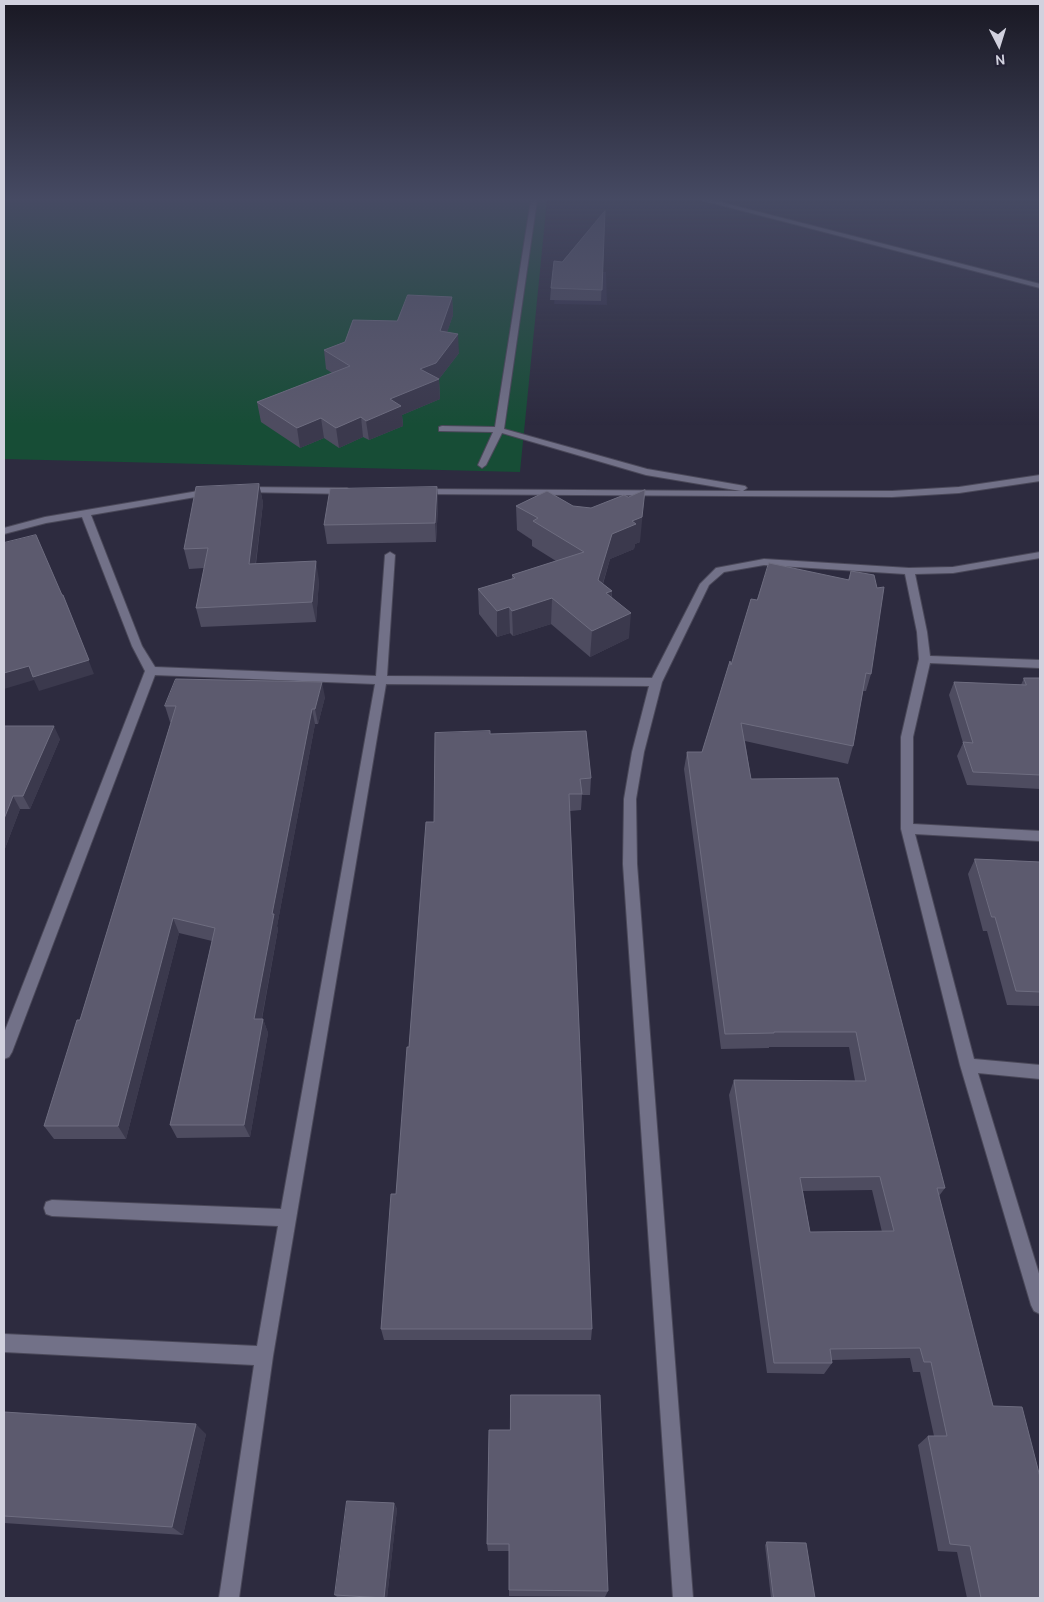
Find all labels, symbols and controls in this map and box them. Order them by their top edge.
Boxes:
north arrow [974,20,1024,70]
text: N [995,51,1006,69]

